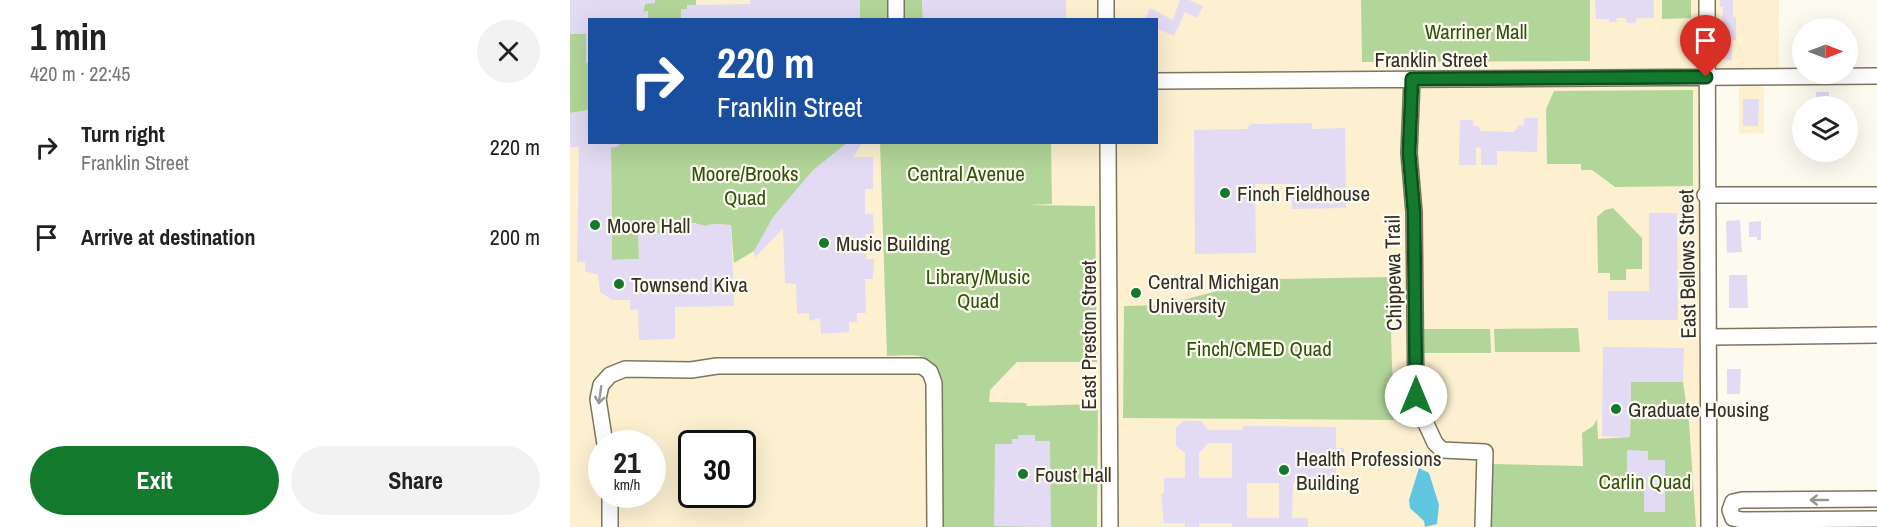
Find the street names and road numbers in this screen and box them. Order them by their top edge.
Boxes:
street label: Franklin Street [1375,45,1488,74]
street label: East Bellows Street [1671,189,1703,339]
street label: Chippewa Trail [1377,215,1409,331]
street label: East Preston Street [1074,260,1103,410]

